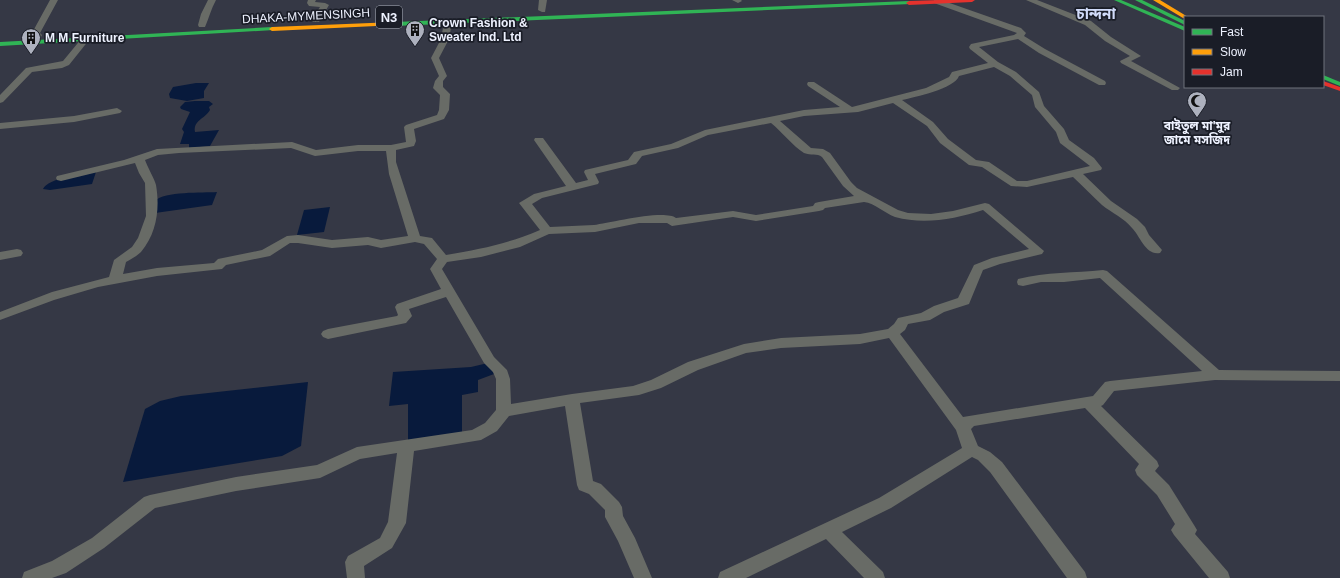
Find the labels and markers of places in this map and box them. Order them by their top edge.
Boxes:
place label: Crown Fashion & Sweater Ind. Ltd [429,16,528,44]
building icon: Crown Fashion & Sweater Ind. Ltd [404,19,426,47]
building icon: M M Furniture [20,27,42,55]
place label: M M Furniture [45,31,125,45]
mosque icon: বাইতুল মা'মুর জামে মসজিদ [1186,90,1208,118]
place label: বাইতুল মা'মুর জামে মসজিদ [1163,118,1231,147]

